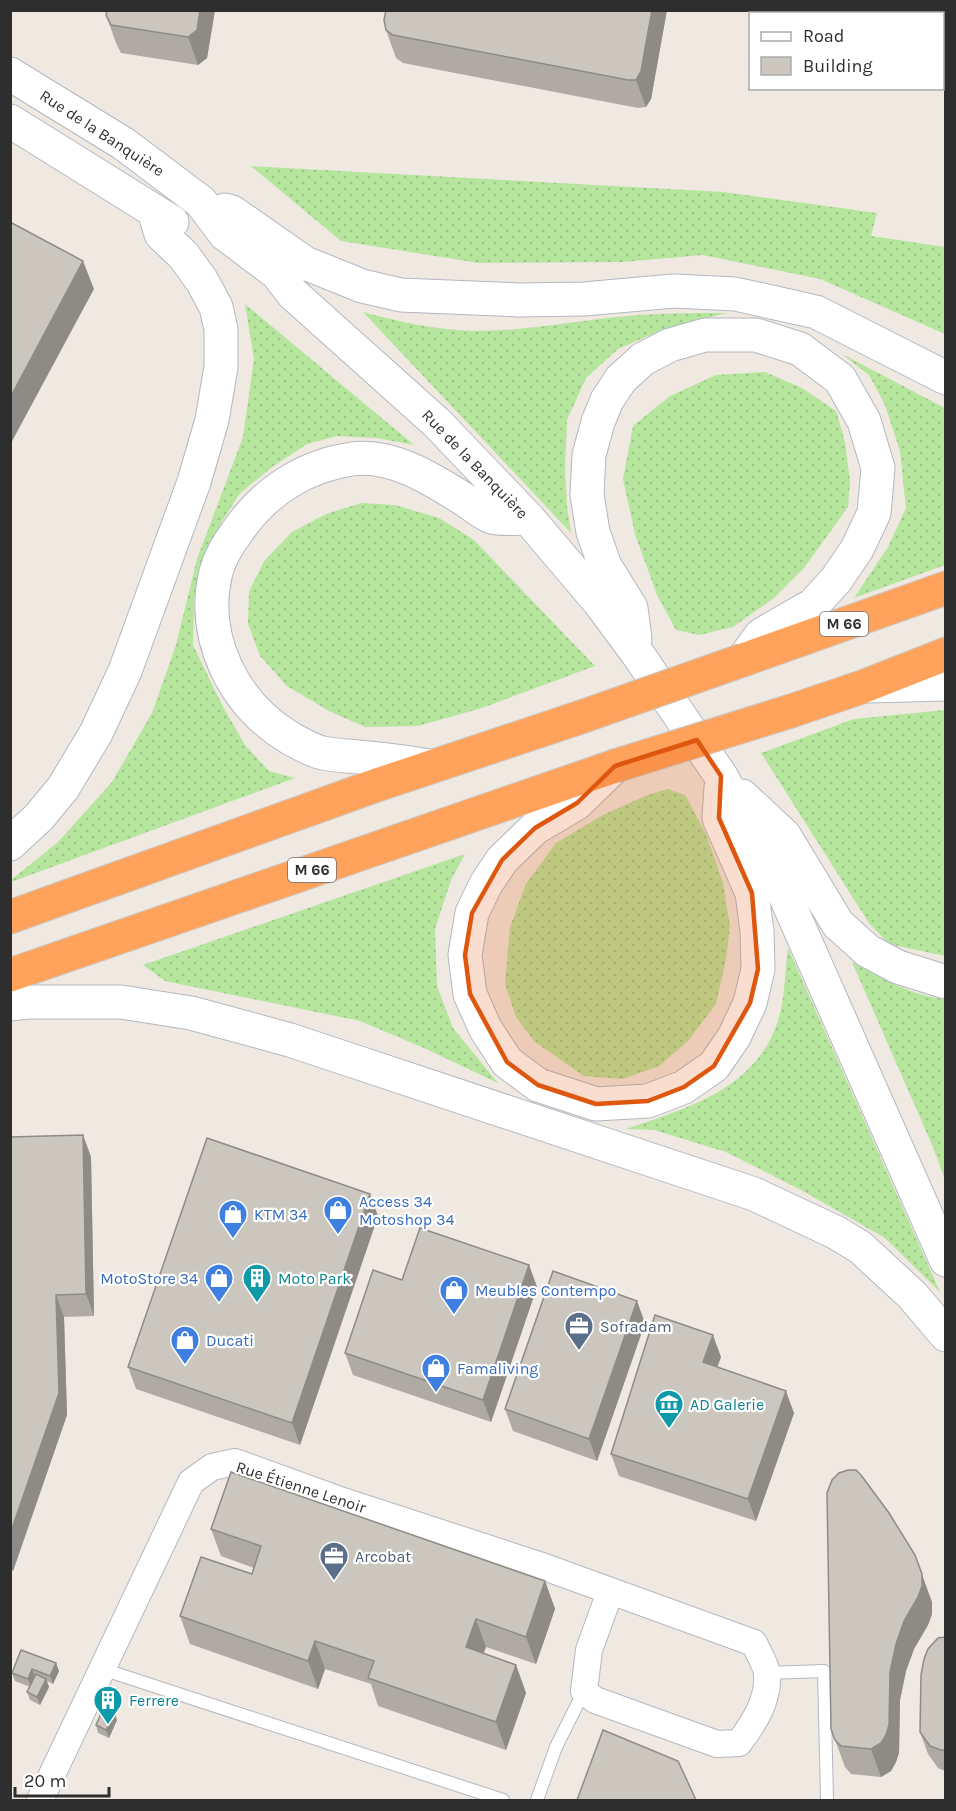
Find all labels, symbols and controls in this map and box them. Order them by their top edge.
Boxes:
legend [749,12,944,90]
text: Road [803,25,844,47]
text: Building [803,55,873,77]
street label: Rue de la Banquière [36,86,168,180]
street label: Rue de la Banquière [418,405,532,523]
road number: M 66 [820,612,868,636]
road number: M 66 [288,858,336,882]
place label: Access 34 Motoshop 34 [359,1192,454,1229]
shop icon: Access 34 Motoshop 34 [322,1194,354,1236]
shop icon: KTM 34 [217,1198,249,1240]
place label: KTM 34 [254,1205,308,1224]
shop icon: MotoStore 34 [203,1262,235,1304]
building icon: Moto Park [241,1262,273,1304]
place label: MotoStore 34 [100,1269,198,1288]
place label: Moto Park [278,1269,351,1288]
shop icon: Meubles Contempo [438,1274,470,1316]
place label: Meubles Contempo [475,1281,616,1300]
office icon: Sofradam [563,1310,595,1352]
place label: Sofradam [600,1317,672,1336]
shop icon: Ducati [169,1324,201,1366]
place label: Ducati [206,1331,254,1350]
shop icon: Famaliving [420,1352,452,1394]
place label: Famaliving [457,1359,538,1378]
museum icon: AD Galerie [653,1388,685,1430]
place label: AD Galerie [690,1395,764,1414]
street label: Rue Étienne Lenoir [234,1457,369,1517]
office icon: Arcobat [318,1540,350,1582]
place label: Arcobat [355,1547,411,1566]
building icon: Ferrere [92,1684,124,1726]
place label: Ferrere [129,1691,179,1710]
scale bar [15,1760,110,1798]
text: 20 m [24,1770,66,1792]

